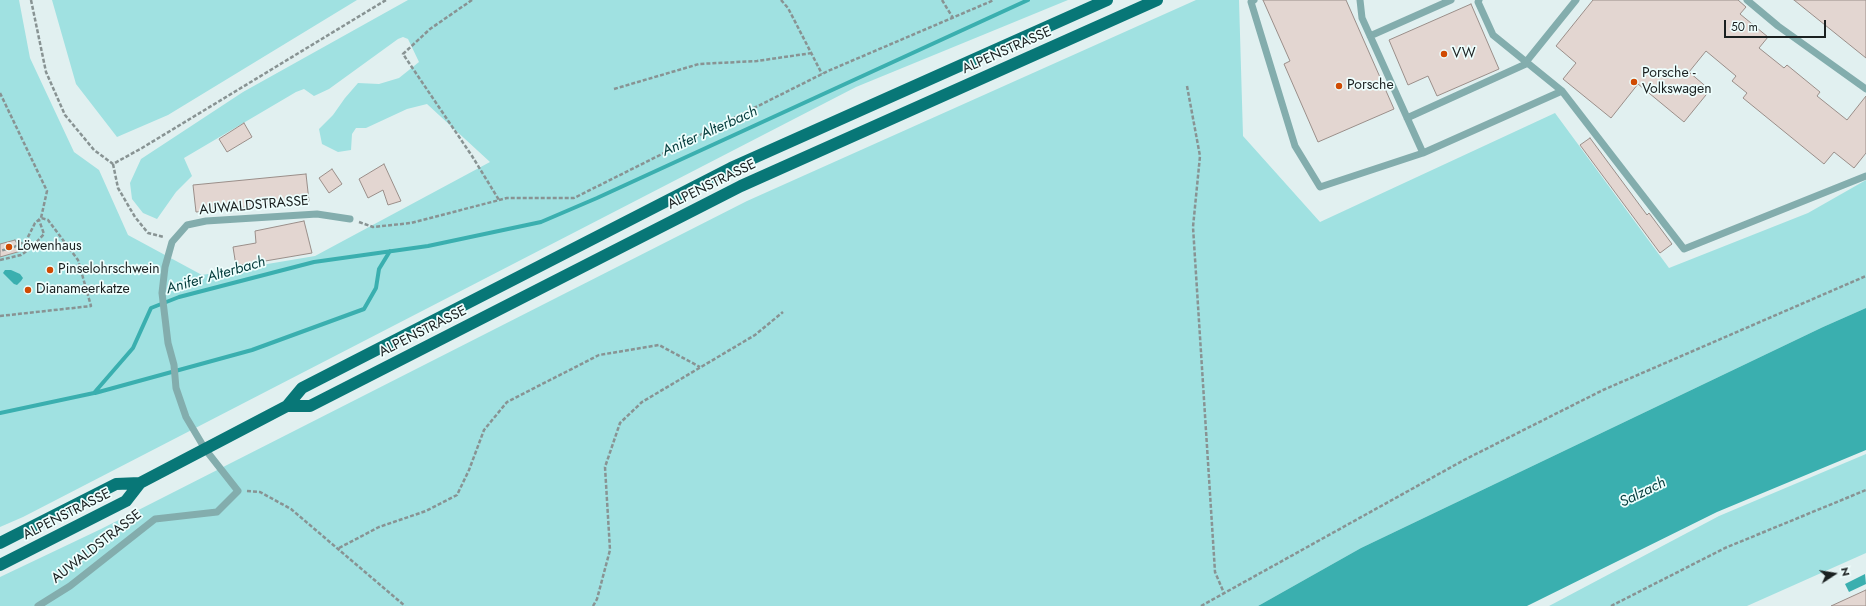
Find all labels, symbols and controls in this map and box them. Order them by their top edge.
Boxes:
scale bar [1726,12,1828,38]
text: 50 m [1731,18,1758,36]
street label: ALPENSTRASSE [960,24,1054,78]
place label: VW [1452,46,1476,62]
marker: VW [1439,49,1449,59]
place label: Porsche - Volkswagen [1642,66,1712,98]
marker: Porsche - Volkswagen [1629,77,1639,87]
place label: Porsche [1347,78,1394,94]
marker: Porsche [1334,81,1344,91]
water label: Anifer Alterbach [660,103,760,161]
street label: ALPENSTRASSE [665,156,759,214]
street label: AUWALDSTRASSE [199,193,309,219]
place label: Löwenhaus [17,239,82,255]
marker: Löwenhaus [4,242,14,252]
water label: Anifer Alterbach [164,253,268,299]
place label: Pinselohrschwein [58,262,160,278]
marker: Pinselohrschwein [45,265,55,275]
place label: Dianameerkatze [36,282,130,298]
marker: Dianameerkatze [23,285,33,295]
street label: ALPENSTRASSE [376,303,470,361]
water label: Salzach [1617,474,1669,512]
street label: ALPENSTRASSE [20,486,114,544]
street label: AUWALDSTRASSE [49,507,145,587]
north arrow [1814,554,1854,594]
text: N [1837,566,1854,577]

